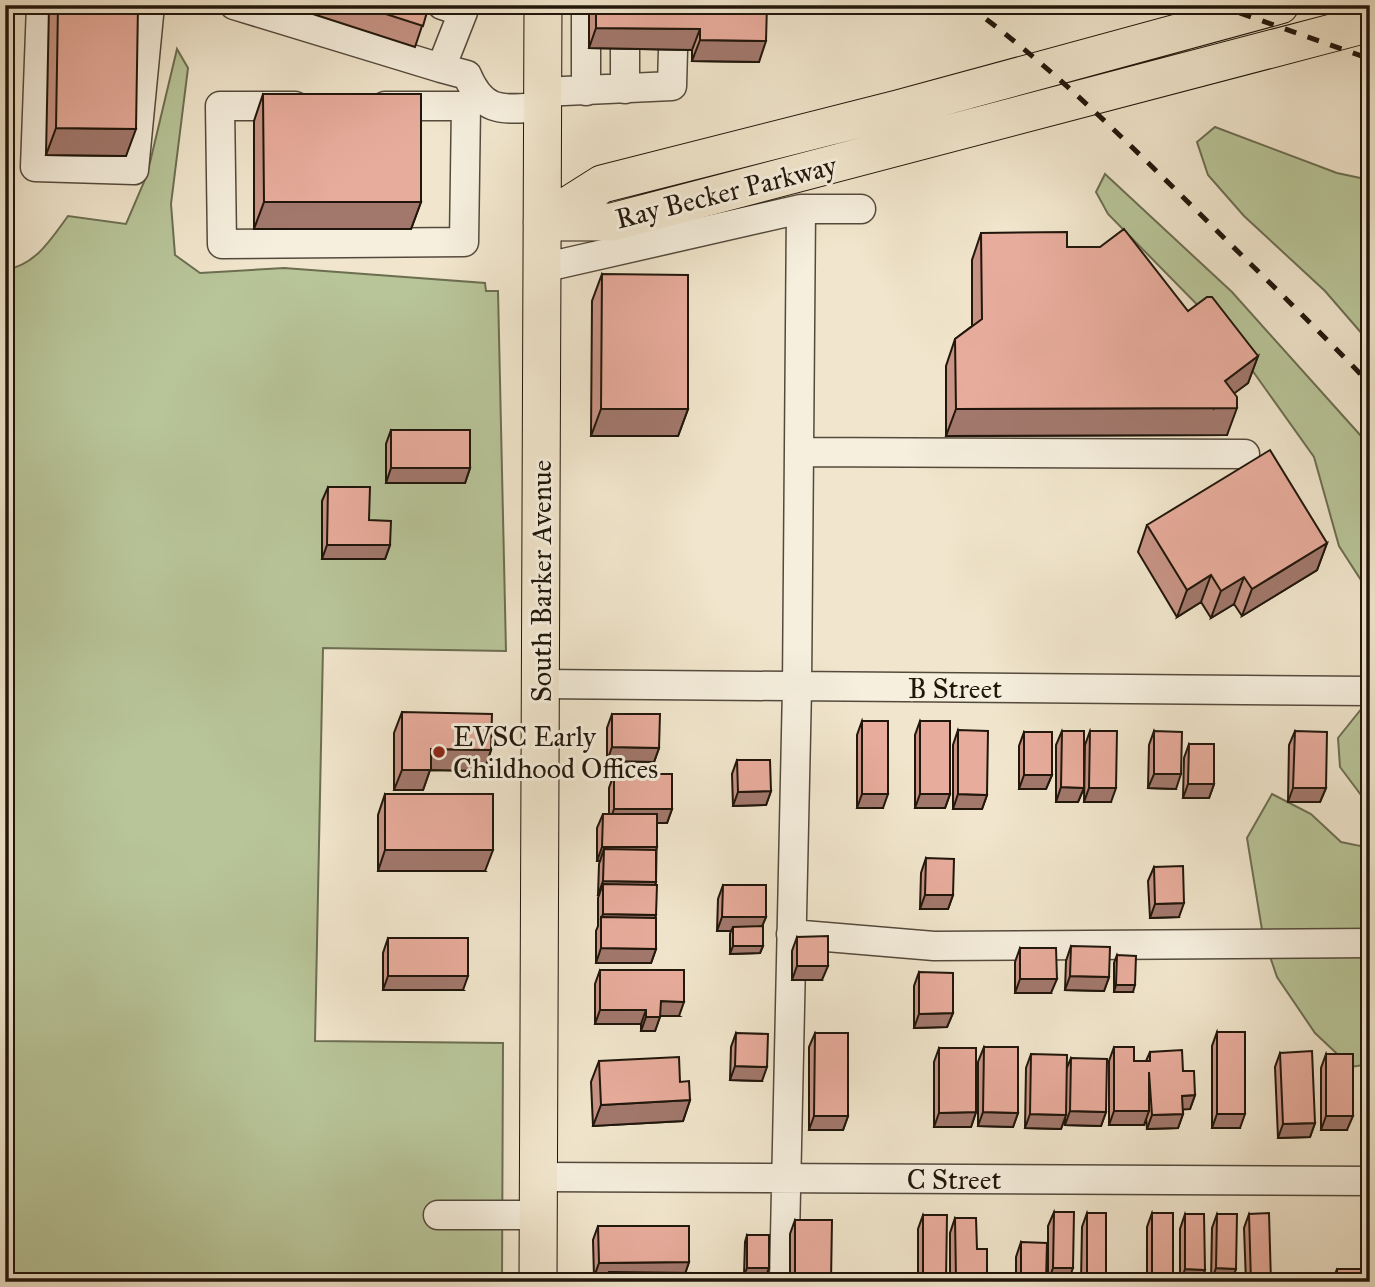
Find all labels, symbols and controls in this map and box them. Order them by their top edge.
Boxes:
street label: Ray Becker Parkway [612,147,841,236]
street label: South Barker Avenue [524,460,559,702]
street label: B Street [908,671,1002,706]
place label: EVSC Early Childhood Offices [453,719,658,786]
marker: EVSC Early Childhood Offices [431,744,447,760]
street label: C Street [907,1162,1001,1197]

